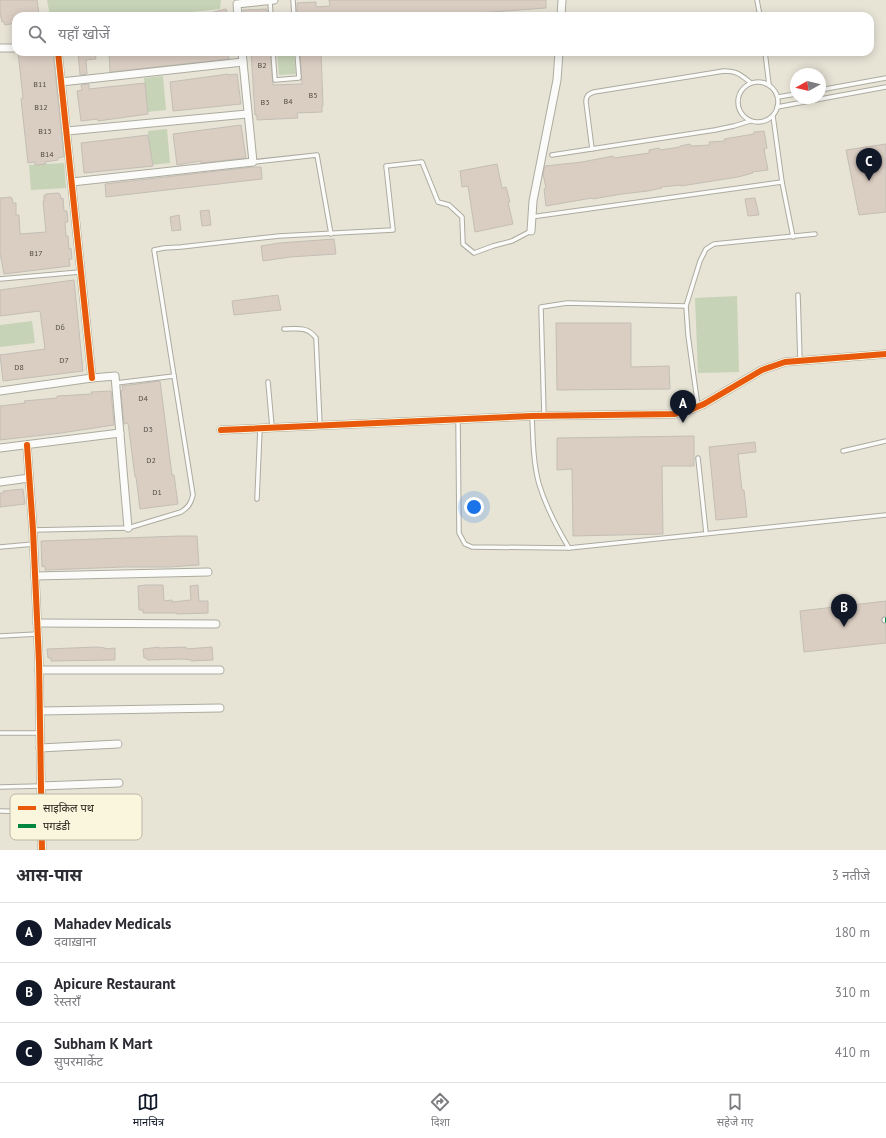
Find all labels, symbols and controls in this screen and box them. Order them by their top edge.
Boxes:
search box [12,12,874,56]
icon: search [26,23,48,45]
text: यहाँ खोजें [58,24,110,43]
house number: B2 [257,60,267,70]
north arrow [790,68,826,104]
house number: B11 [33,79,47,89]
house number: B5 [308,90,318,100]
house number: B4 [283,96,293,106]
house number: B3 [260,97,270,107]
house number: B12 [34,102,48,112]
house number: B13 [38,126,52,136]
pin: C [856,148,882,181]
house number: B14 [40,149,54,159]
house number: B17 [29,248,43,258]
house number: D6 [55,322,65,332]
house number: D7 [59,355,69,365]
house number: D8 [14,362,24,372]
pin: A [670,390,696,423]
house number: D4 [138,393,148,403]
house number: D3 [143,424,153,434]
house number: D2 [146,455,156,465]
house number: D1 [152,487,162,497]
your location [464,497,484,517]
pin: B [831,594,857,627]
legend [10,794,142,840]
text: साइकिल पथ [43,801,95,815]
text: पगडंडी [43,819,70,833]
text: आस-पास [16,864,82,886]
text: 3 नतीजे [832,867,870,884]
text: Mahadev Medicals [54,914,171,933]
text: A [25,924,33,941]
text: 180 m [835,924,870,941]
text: दवाख़ाना [54,933,96,950]
text: Apicure Restaurant [54,974,176,993]
text: B [25,984,33,1001]
text: 310 m [835,984,870,1001]
text: रेस्तराँ [54,993,80,1010]
text: Subham K Mart [54,1034,153,1053]
text: C [25,1044,33,1061]
text: 410 m [835,1044,870,1061]
text: सुपरमार्केट [54,1053,103,1070]
tab: मानचित्र [133,1091,164,1130]
tab: दिशा [429,1091,451,1130]
tab: सहेजे गए [717,1091,753,1130]

